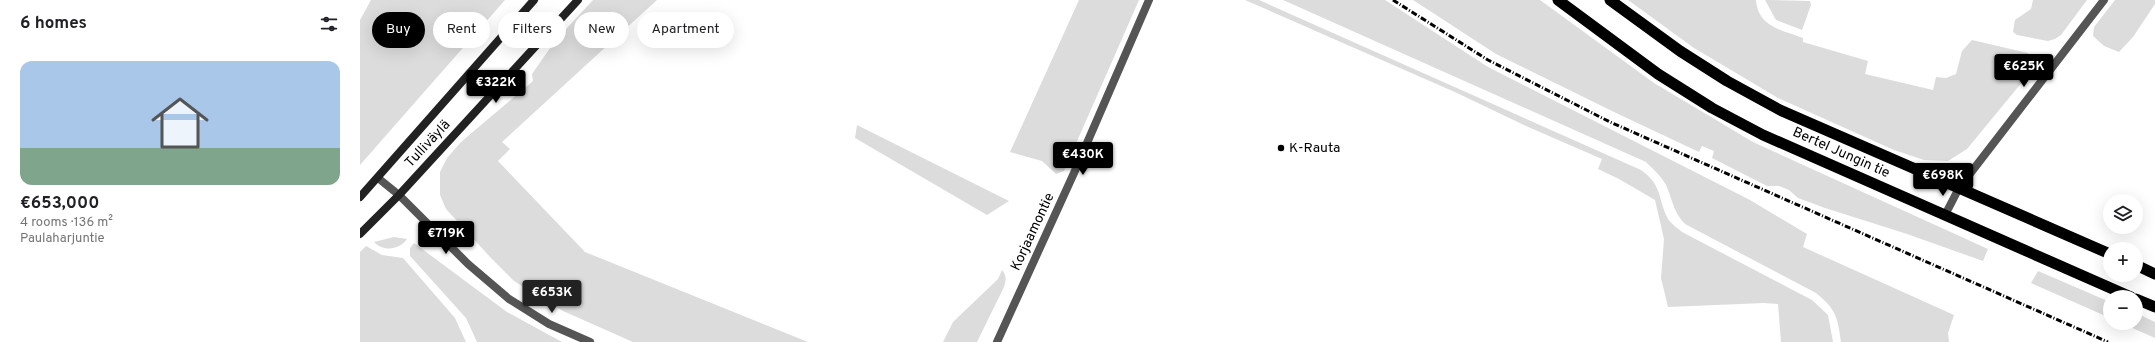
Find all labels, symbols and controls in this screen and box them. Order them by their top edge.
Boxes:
chip: Buy [372,12,425,48]
chip: Rent [433,12,490,48]
chip: Filters [498,12,566,48]
chip: New [574,12,629,48]
chip: Apartment [637,12,734,48]
text: 6 homes [20,13,87,35]
icon: filters [318,13,340,35]
pin: €625K [1996,54,2052,88]
text: €625K [2003,59,2045,75]
pin: €322K [468,70,524,104]
text: €322K [476,75,516,91]
icon: home [144,87,216,159]
street label: Tulliväylä [402,117,454,171]
street label: Bertel Jungin tie [1790,124,1892,182]
place label: K-Rauta [1289,140,1340,157]
pin: €430K [1055,142,1111,176]
marker: K-Rauta [1276,143,1286,153]
text: €430K [1062,147,1104,163]
pin: €698K [1915,163,1971,197]
text: €698K [1922,168,1964,184]
street label: Korjaamontie [1008,190,1058,274]
text: €653,000 [20,193,99,215]
map controls [2103,194,2143,330]
button: layers [2103,194,2143,234]
text: 4 rooms · 136 m² [20,215,113,231]
pin: €719K [418,221,474,255]
text: €719K [427,226,465,242]
text: Paulaharjuntie [20,231,105,247]
button: + [2103,242,2143,282]
pin: €653K [524,280,580,314]
text: €653K [531,285,573,301]
button: − [2103,290,2143,330]

